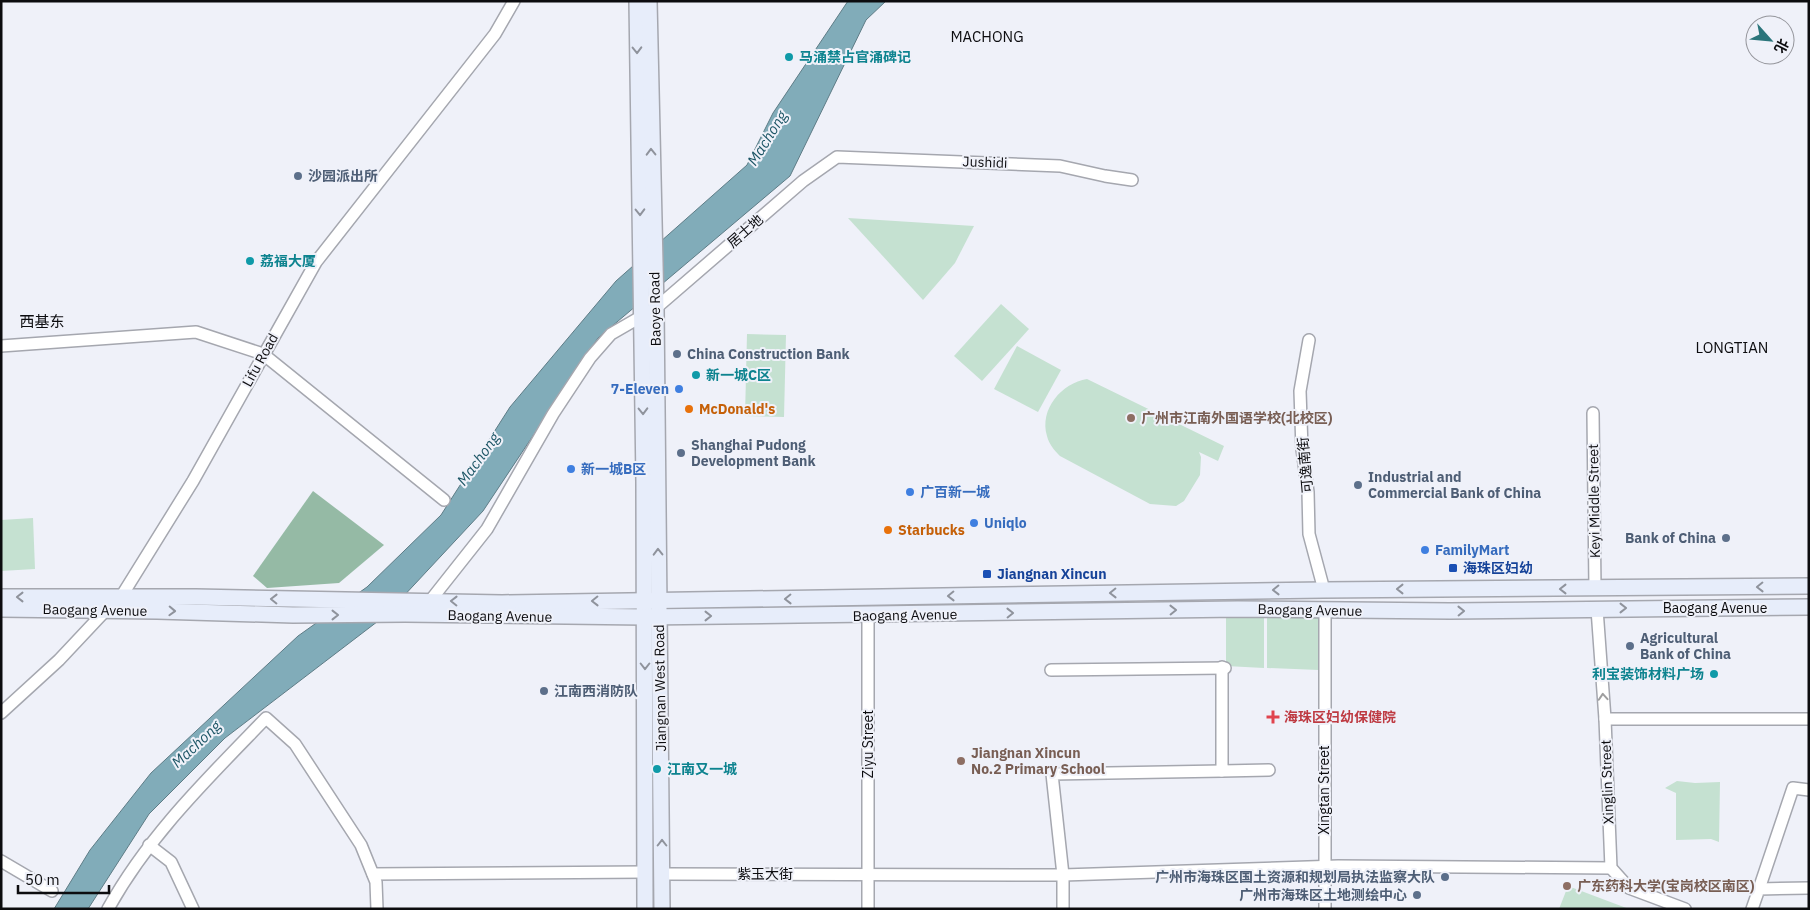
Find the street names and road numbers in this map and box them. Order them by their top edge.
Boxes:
street label: Jushidi [962,152,1008,172]
street label: 居士地 [723,210,767,252]
street label: Baoye Road [645,272,665,346]
street label: Lifu Road [238,330,282,390]
street label: 可逸南街 [1294,436,1316,494]
street label: Keyi Middle Street [1584,444,1604,558]
street label: Baogang Avenue [1663,599,1768,617]
street label: Baogang Avenue [43,600,148,620]
street label: Baogang Avenue [1258,600,1363,620]
street label: Baogang Avenue [853,605,958,625]
street label: Baogang Avenue [448,606,553,626]
street label: Jiangnan West Road [650,624,670,752]
street label: Ziyu Street [859,710,877,778]
street label: Xinglin Street [1597,739,1617,824]
street label: Xingtan Street [1315,745,1333,835]
street label: 紫玉大街 [737,865,793,883]

